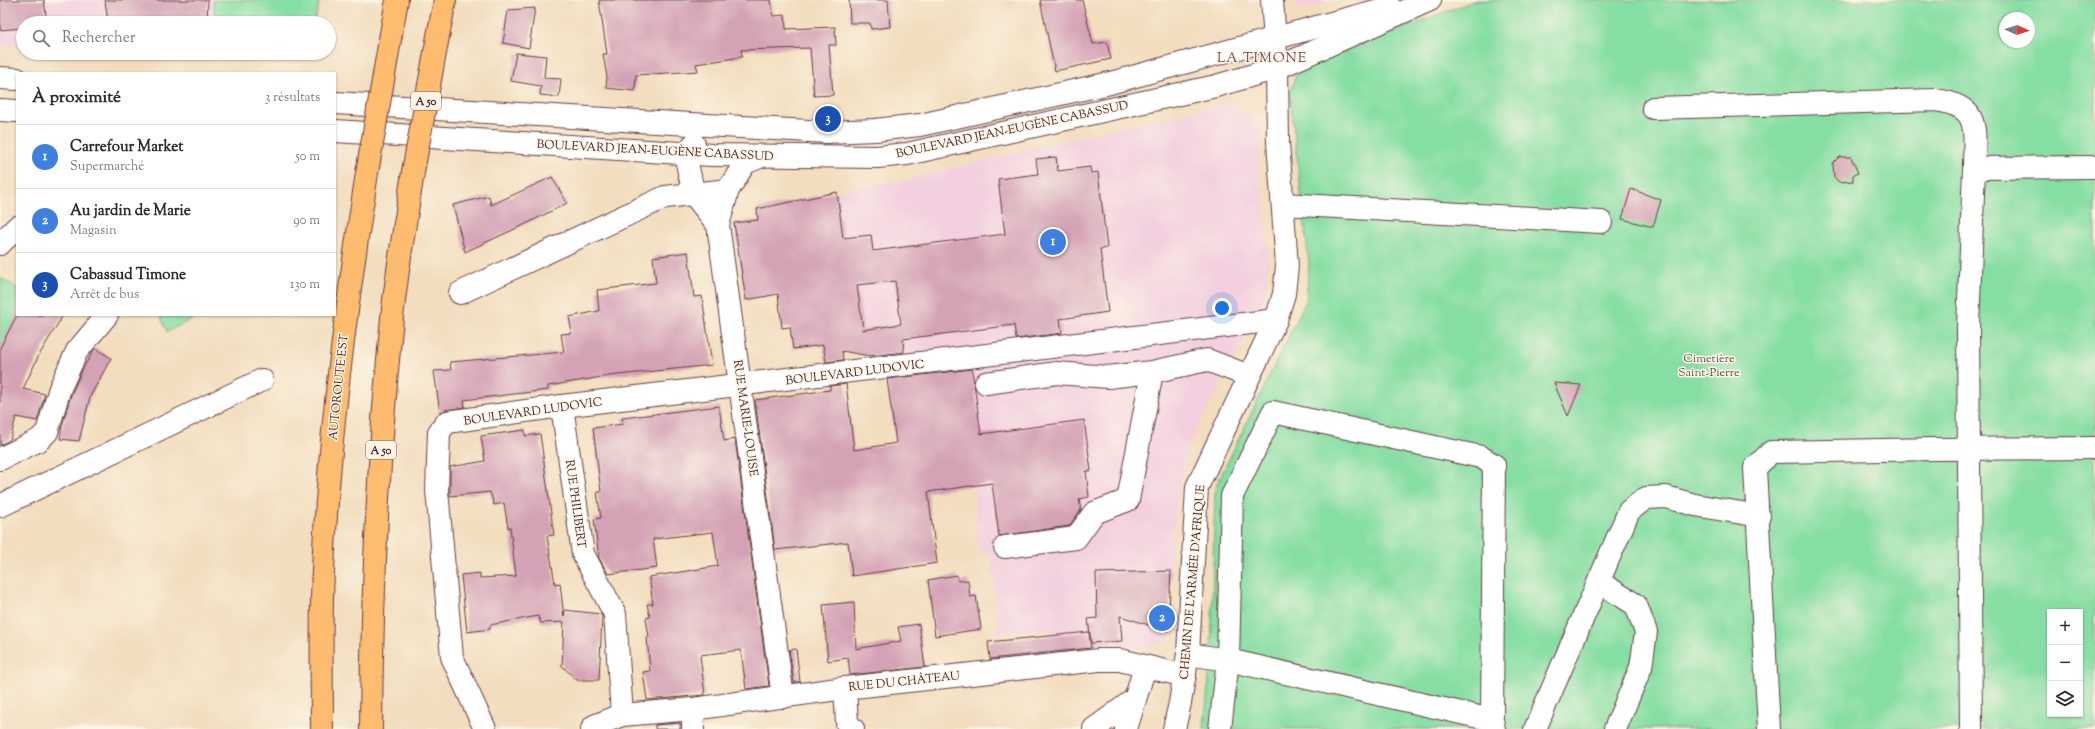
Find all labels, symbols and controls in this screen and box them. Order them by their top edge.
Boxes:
north arrow [1999,12,2035,48]
search box [16,16,336,60]
icon: search [30,27,52,49]
text: Rechercher [62,28,135,49]
district label: LA TIMONE [1217,49,1307,69]
text: À proximité [32,86,121,110]
text: 3 résultats [265,89,320,107]
road number: A 50 [411,92,441,110]
street label: BOULEVARD JEAN-EUGÈNE CABASSUD [894,97,1130,163]
pin: 3 [815,104,841,134]
street label: BOULEVARD JEAN-EUGÈNE CABASSUD [536,136,774,166]
text: Carrefour Market [70,137,183,158]
text: 1 [43,148,47,166]
text: 50 m [295,148,320,166]
text: Supermarché [70,158,144,176]
text: Au jardin de Marie [70,201,191,222]
text: 2 [42,212,48,230]
text: 90 m [293,212,320,230]
text: Magasin [70,222,117,240]
pin: 1 [1040,227,1066,257]
text: Cabassud Timone [70,265,186,286]
text: 3 [42,276,48,294]
text: 130 m [290,276,320,294]
text: Arrêt de bus [70,286,139,304]
your location [1212,298,1232,318]
street label: AUTOROUTE EST [324,332,354,441]
park label: Cimetière Saint-Pierre [1678,350,1740,382]
street label: BOULEVARD LUDOVIC [785,356,926,390]
street label: RUE MARIE-LOUISE [728,359,762,478]
street label: BOULEVARD LUDOVIC [463,393,604,431]
road number: A 50 [366,441,396,459]
street label: RUE PHILIBERT [560,458,590,550]
street label: CHEMIN DE L'ARMÉE D'AFRIQUE [1176,483,1211,680]
pin: 2 [1149,603,1175,633]
map controls [2047,609,2083,717]
button: + [2047,609,2083,645]
button: − [2047,645,2083,681]
street label: RUE DU CHÂTEAU [848,667,961,697]
button: layers [2047,681,2083,717]

